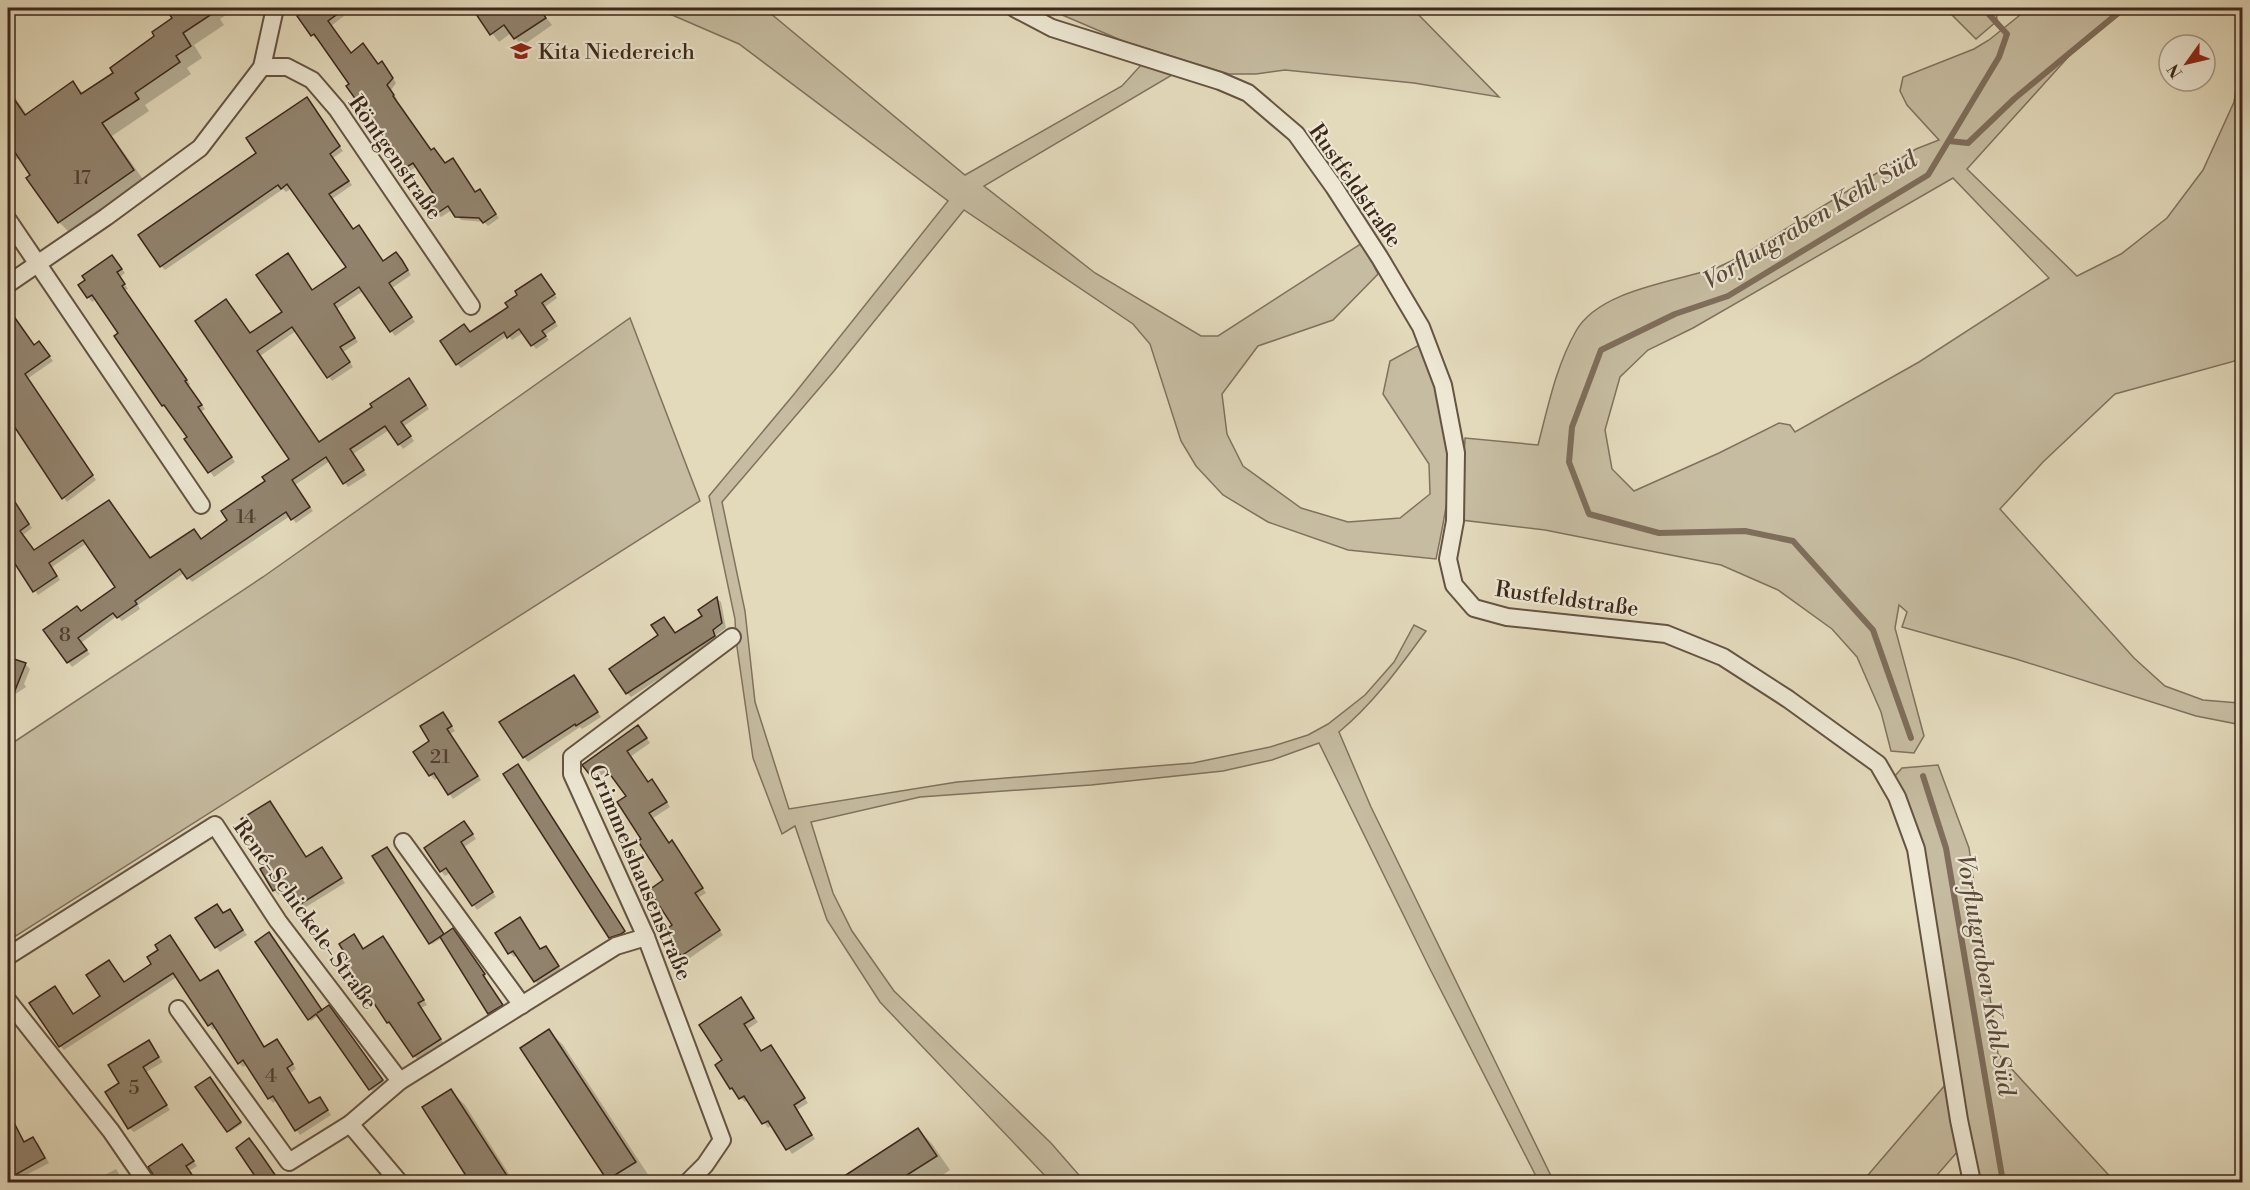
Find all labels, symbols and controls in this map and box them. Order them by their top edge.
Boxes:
north arrow [2157,33,2217,93]
school or university icon: Kita Niedereich [509,39,533,63]
place label: Kita Niedereich [538,39,695,66]
text: N [2163,60,2187,82]
street label: Röntgenstraße [342,91,447,225]
street label: Rustfeldstraße [1302,119,1407,253]
water label: Vorflutgraben Kehl Süd [1698,144,1924,297]
house number: 17 [73,166,91,191]
house number: 14 [236,505,256,530]
street label: Rustfeldstraße [1493,576,1640,623]
house number: 8 [59,623,71,648]
house number: 21 [430,745,451,770]
street label: Grimmelshausenstraße [582,761,697,984]
street label: René-Schickele-Straße [227,815,383,1015]
water label: Vorflutgraben Kehl Süd [1949,852,2021,1099]
house number: 4 [265,1064,277,1089]
house number: 5 [128,1076,140,1101]

